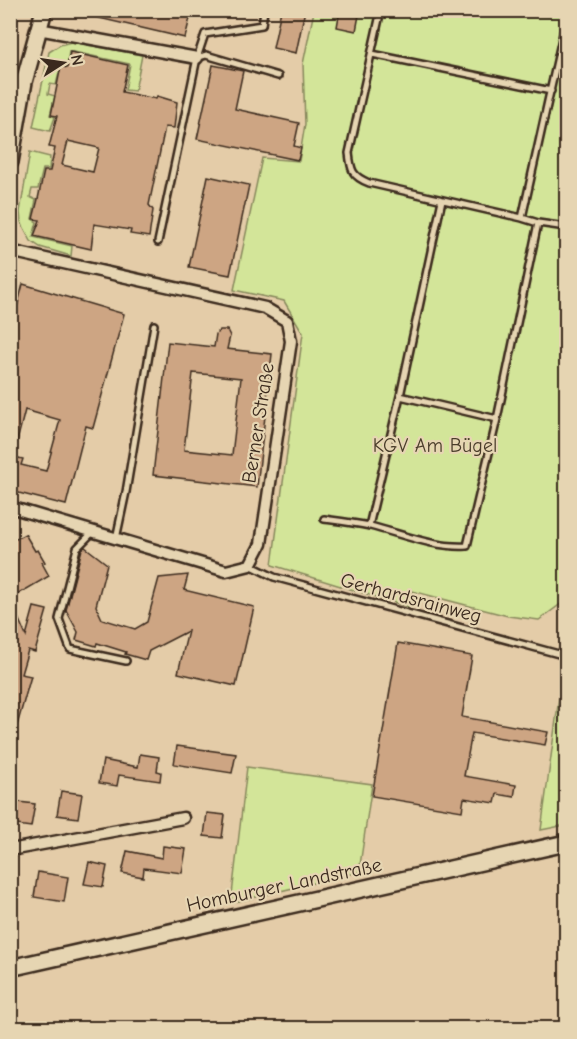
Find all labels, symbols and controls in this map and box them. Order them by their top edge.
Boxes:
north arrow [33,33,93,93]
text: N [67,53,87,67]
street label: Berner Straße [237,361,279,485]
park label: KGV Am Bügel [373,434,497,457]
street label: Gerhardsrainweg [338,568,484,628]
street label: Homburger Landstraße [184,853,384,917]

